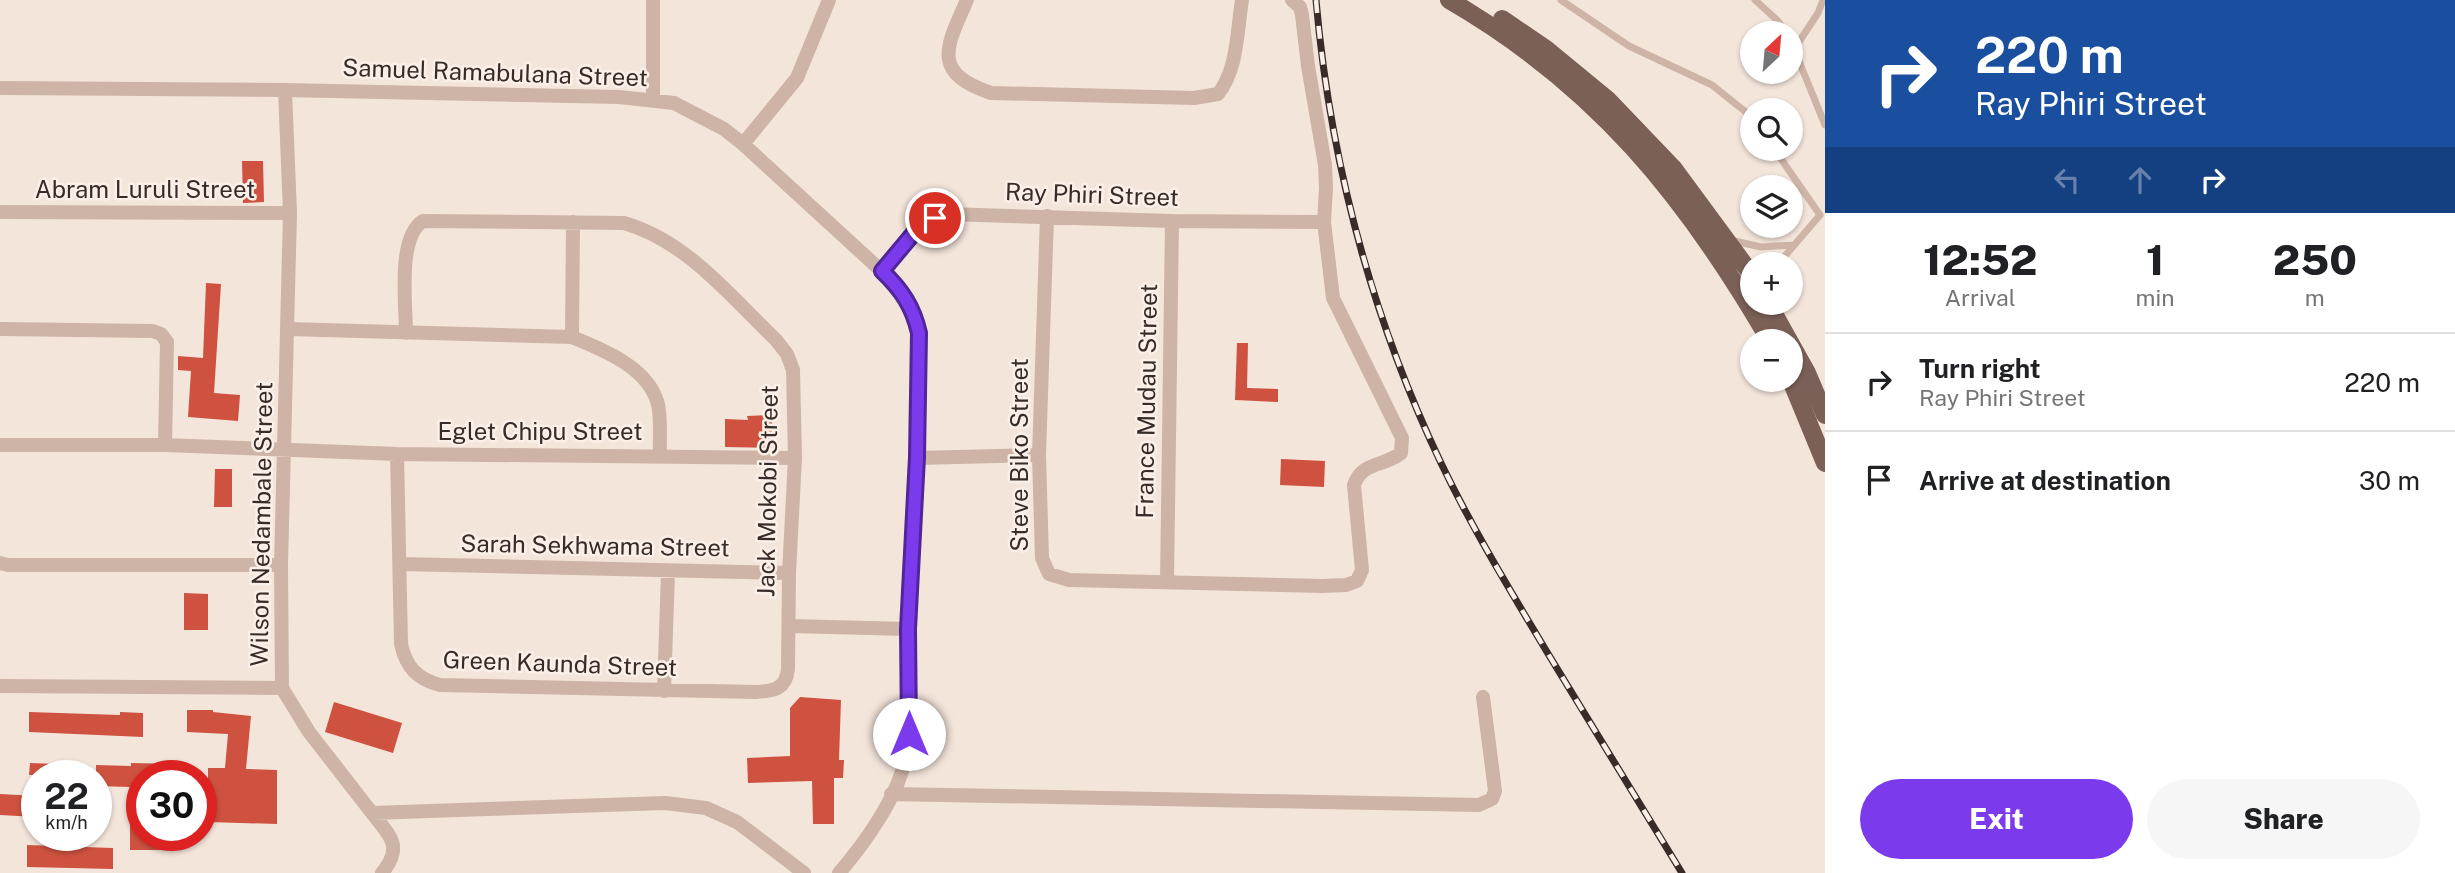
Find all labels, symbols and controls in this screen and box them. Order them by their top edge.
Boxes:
north arrow [1740,21,1802,84]
map controls [1740,21,1803,392]
text: 220 m [1975,26,2124,84]
icon: right [1860,28,1951,119]
street label: Samuel Ramabulana Street [342,53,648,91]
text: Ray Phiri Street [1975,85,2207,122]
button: search [1740,98,1803,161]
icon: left [2048,161,2086,199]
icon: ahead [2121,161,2159,199]
icon: right [2194,161,2232,199]
street label: Abram Luruli Street [35,175,255,203]
button: layers [1740,175,1803,238]
street label: Ray Phiri Street [1005,177,1179,211]
pin [905,188,965,248]
icon: arrive [916,199,954,237]
text: 12:52 [1923,235,2038,284]
text: 1 [2146,235,2164,284]
text: 250 [2273,235,2357,284]
button: + [1740,252,1803,315]
street label: France Mudau Street [1130,283,1162,519]
text: Arrival [1945,284,2016,311]
text: min [2136,284,2175,311]
text: m [2305,284,2325,311]
button: − [1740,329,1803,392]
text: Turn right [1919,353,2041,384]
street label: Steve Biko Street [1005,358,1033,552]
icon: right [1860,363,1898,401]
text: 220 m [2344,367,2420,398]
street label: Wilson Nedambale Street [245,381,277,667]
text: Ray Phiri Street [1919,384,2086,411]
street label: Jack Mokobi Street [751,385,783,597]
street label: Eglet Chipu Street [438,417,642,445]
icon: arrive [1860,461,1898,499]
text: Arrive at destination [1919,465,2171,496]
text: 30 m [2359,465,2420,496]
street label: Sarah Sekhwama Street [460,529,730,561]
street label: Green Kaunda Street [442,645,678,681]
position arrow [872,697,946,771]
speed limit sign: 30 [126,760,217,851]
text: 22 [44,776,89,817]
button: Exit [1860,779,2133,859]
button: Share [2147,779,2420,859]
text: km/h [45,812,88,833]

